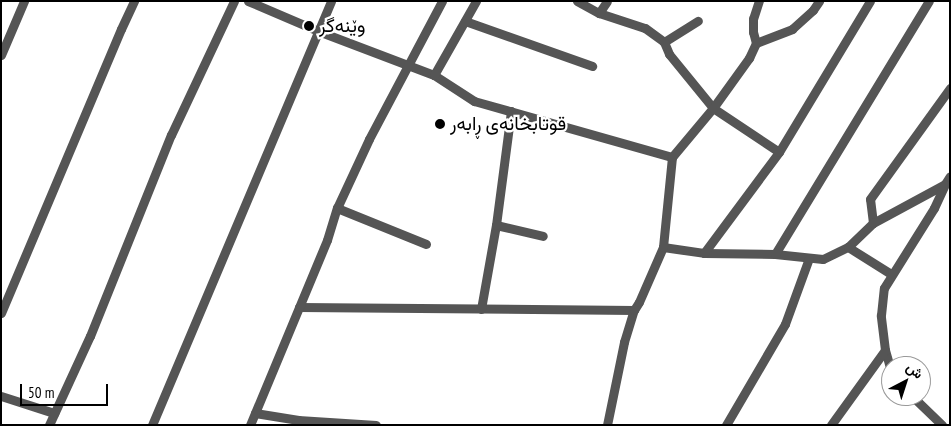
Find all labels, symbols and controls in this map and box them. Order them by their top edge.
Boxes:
place label: وێنەگر [319,15,365,37]
marker: وێنەگر [303,20,315,32]
place label: قوتابخانەی ڕابەر [450,113,566,135]
marker: قوتابخانەی ڕابەر [434,118,446,130]
north arrow [881,356,931,406]
text: ش [903,358,927,383]
scale bar [22,374,110,406]
text: 50 m [28,383,54,402]

